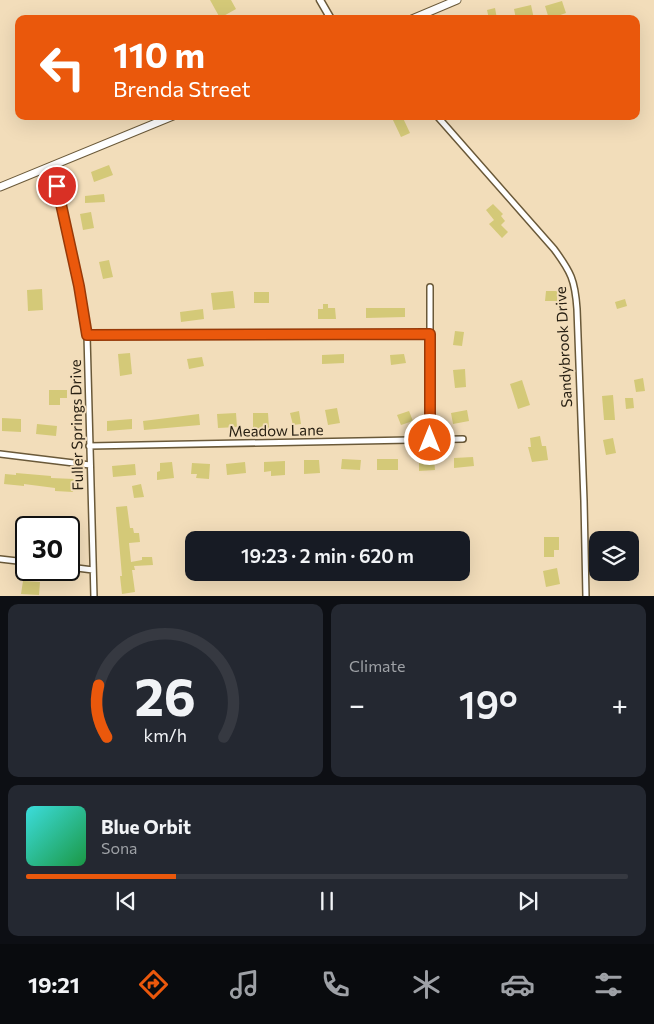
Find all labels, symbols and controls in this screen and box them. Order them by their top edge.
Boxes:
text: 110 m [113,32,205,75]
icon: left [30,35,95,100]
text: Brenda Street [113,75,250,102]
pin [36,165,78,207]
icon: arrive [43,172,71,200]
street label: Sandybrook Drive [551,286,575,408]
street label: Fuller Springs Drive [66,359,86,491]
position arrow [403,413,455,465]
street label: Meadow Lane [228,420,324,440]
speed limit sign: 30 [15,516,80,581]
map controls [589,531,639,581]
button: layers [589,531,639,581]
text: 19:23 · 2 min · 620 m [241,544,414,567]
text: Climate [349,656,405,675]
text: 26 [135,663,196,727]
text: 19° [459,680,518,727]
text: − [349,687,365,721]
text: + [612,687,628,721]
text: km/h [144,724,187,746]
text: Blue Orbit [101,815,191,838]
text: Sona [101,838,137,857]
icon: previous [112,887,140,915]
icon: pause [313,887,341,915]
icon: next [514,887,542,915]
icon: directions [136,967,171,1002]
icon: music [227,967,262,1002]
icon: phone [318,967,353,1002]
icon: climate [409,967,444,1002]
icon: car [500,967,535,1002]
icon: filters [591,967,626,1002]
text: 19:21 [28,971,80,998]

